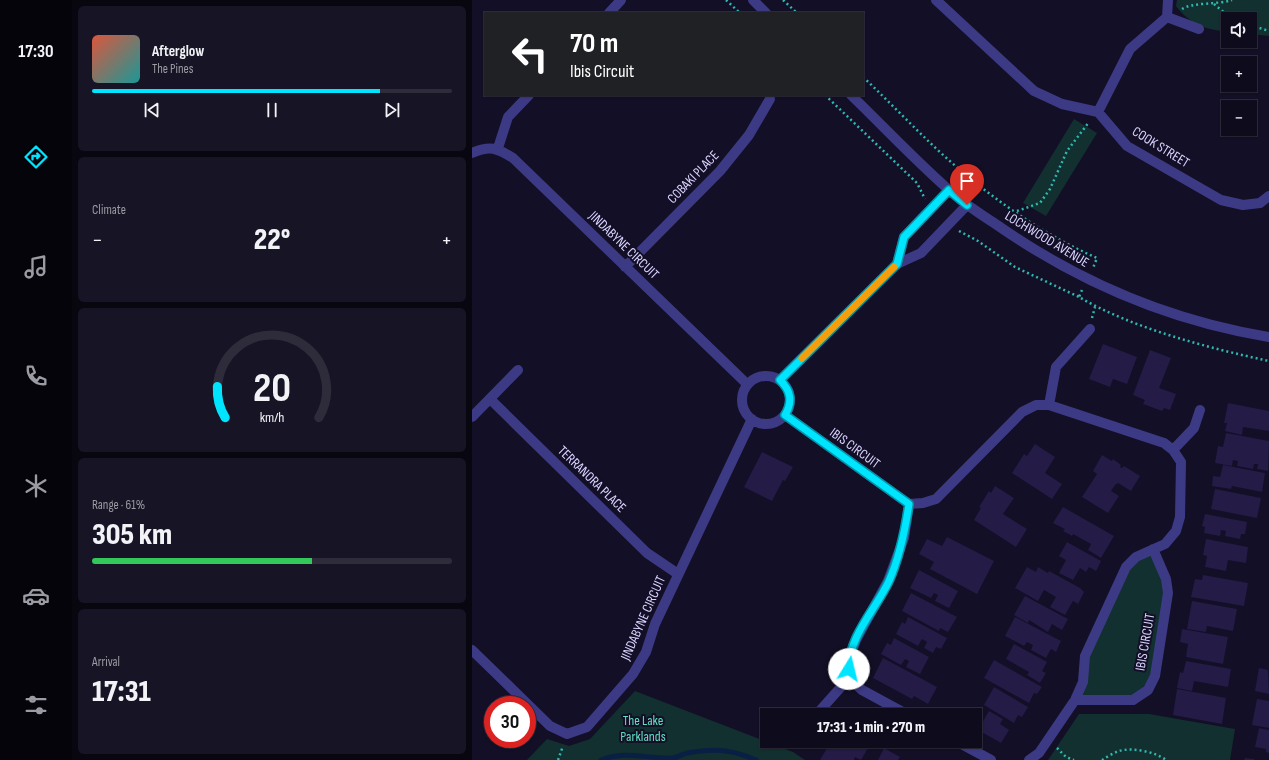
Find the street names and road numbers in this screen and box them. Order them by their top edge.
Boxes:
street label: COOK STREET [1129,123,1193,171]
street label: COBAKI PLACE [664,147,722,207]
street label: JINDABYNE CIRCUIT [585,207,663,283]
street label: LOCHWOOD AVENUE [1002,207,1092,271]
street label: IBIS CIRCUIT [826,424,884,472]
street label: TERRANORA PLACE [554,442,630,516]
street label: JINDABYNE CIRCUIT [616,573,669,664]
street label: IBIS CIRCUIT [1132,611,1158,672]

